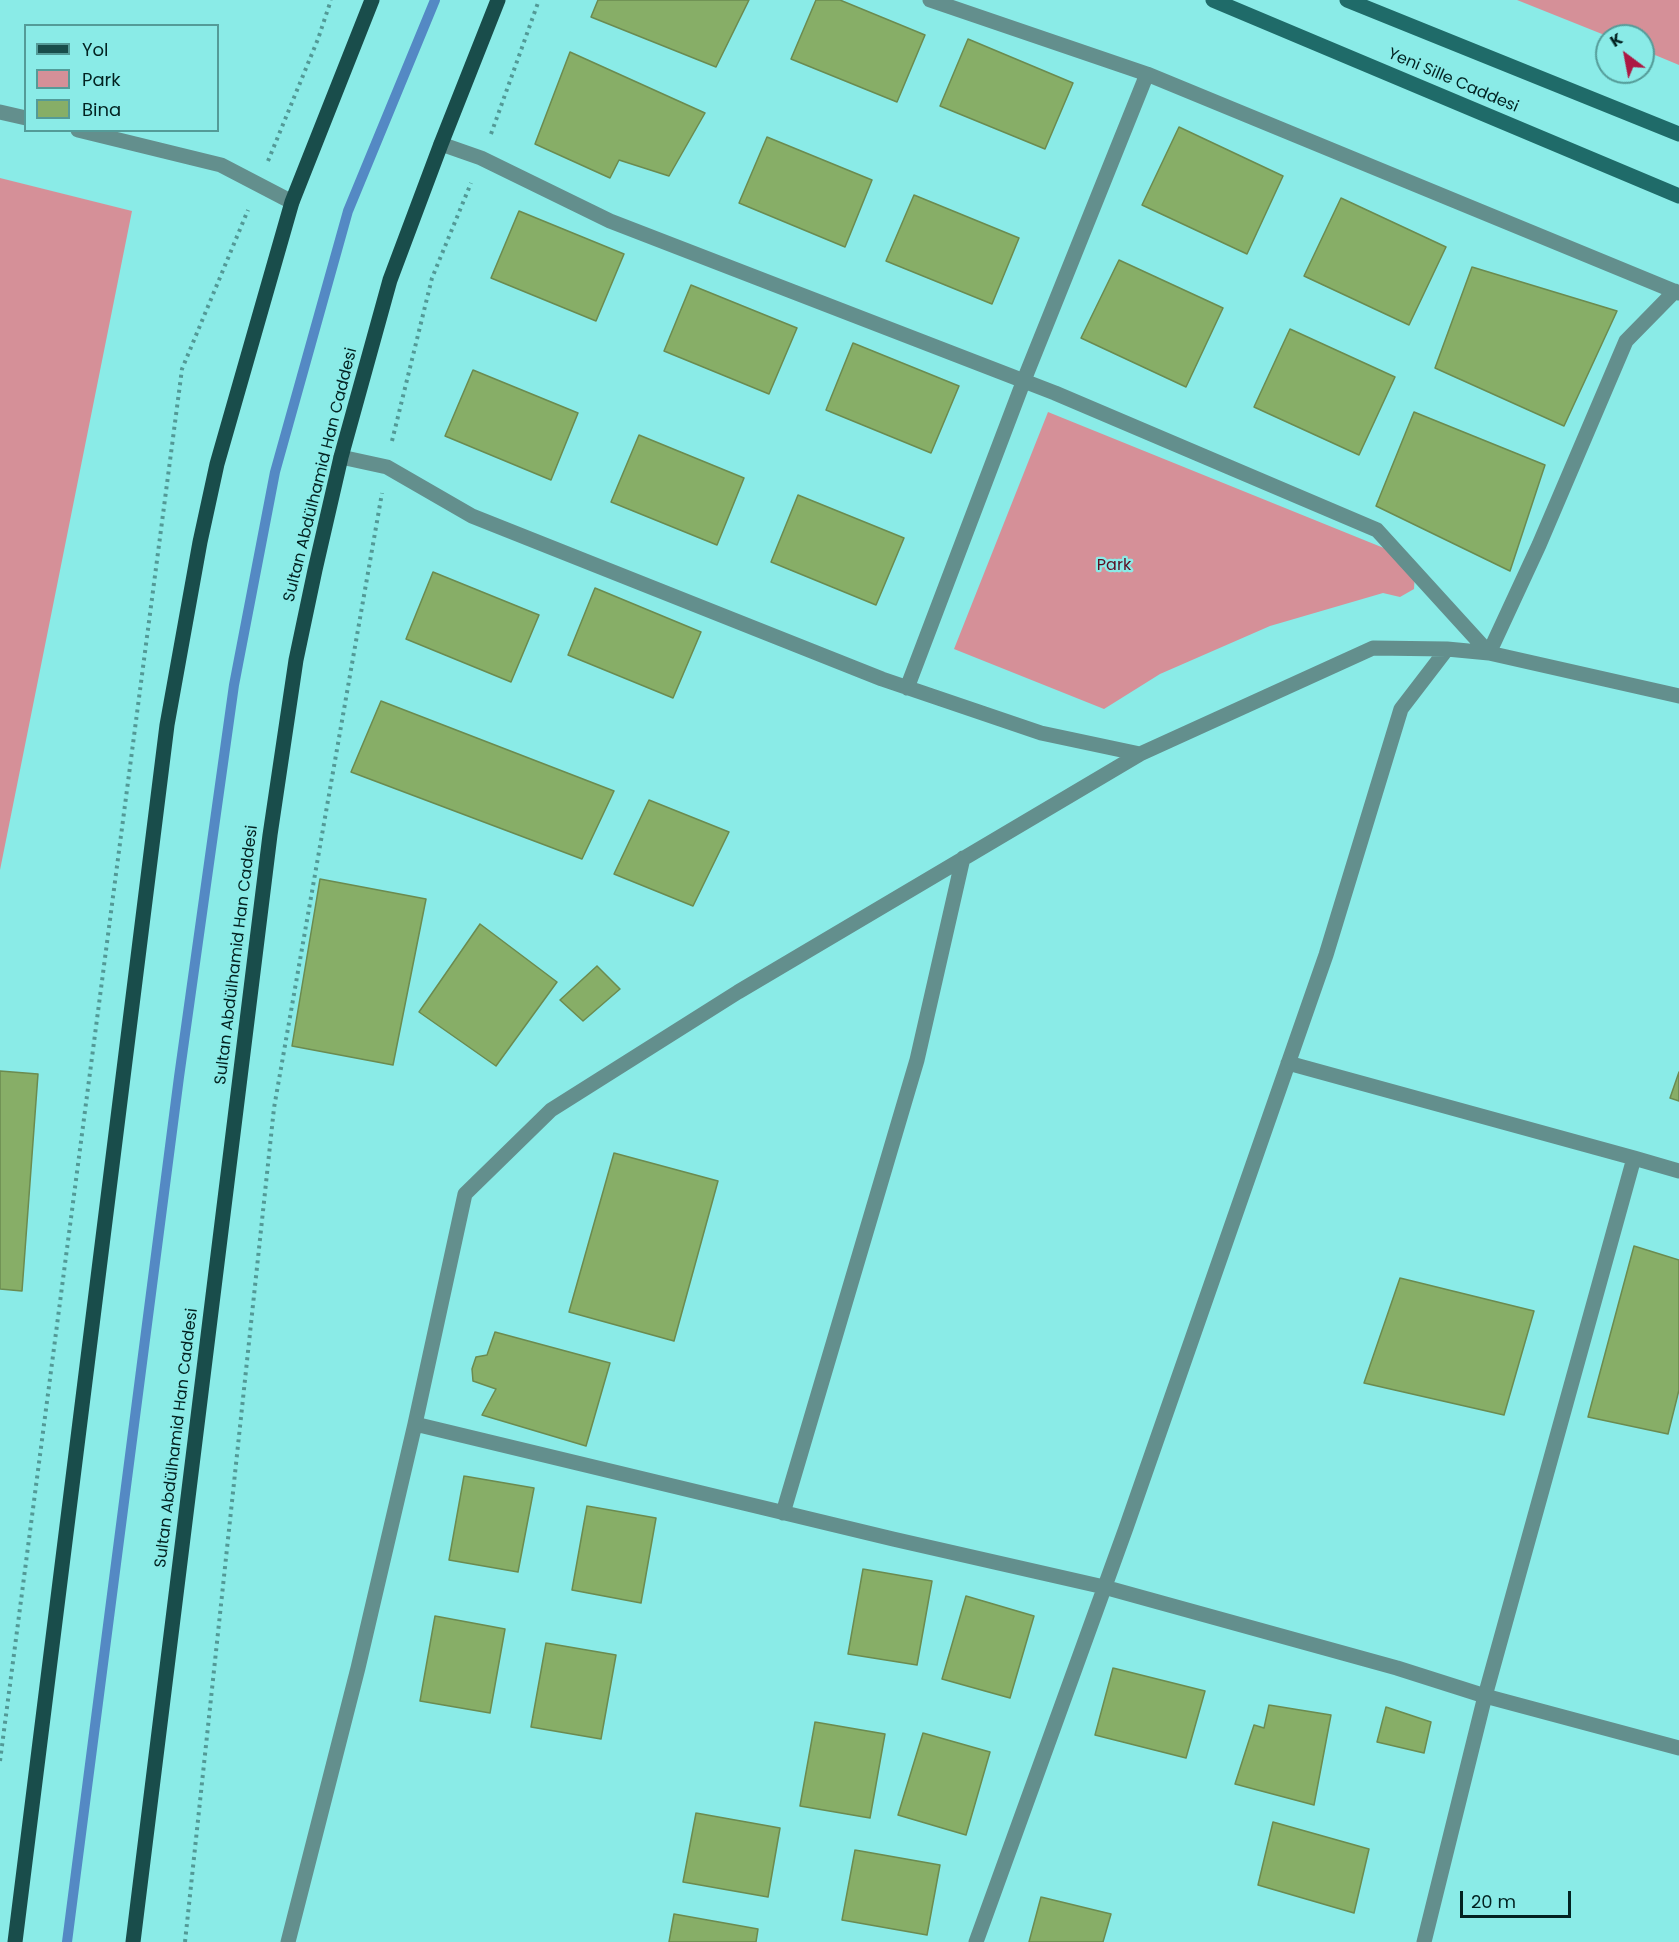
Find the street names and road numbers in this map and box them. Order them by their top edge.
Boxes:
street label: Yeni Sille Caddesi [1385,45,1521,117]
street label: Sultan Abdülhamid Han Caddesi [280,346,362,604]
street label: Sultan Abdülhamid Han Caddesi [212,824,262,1086]
street label: Sultan Abdülhamid Han Caddesi [152,1307,202,1569]

